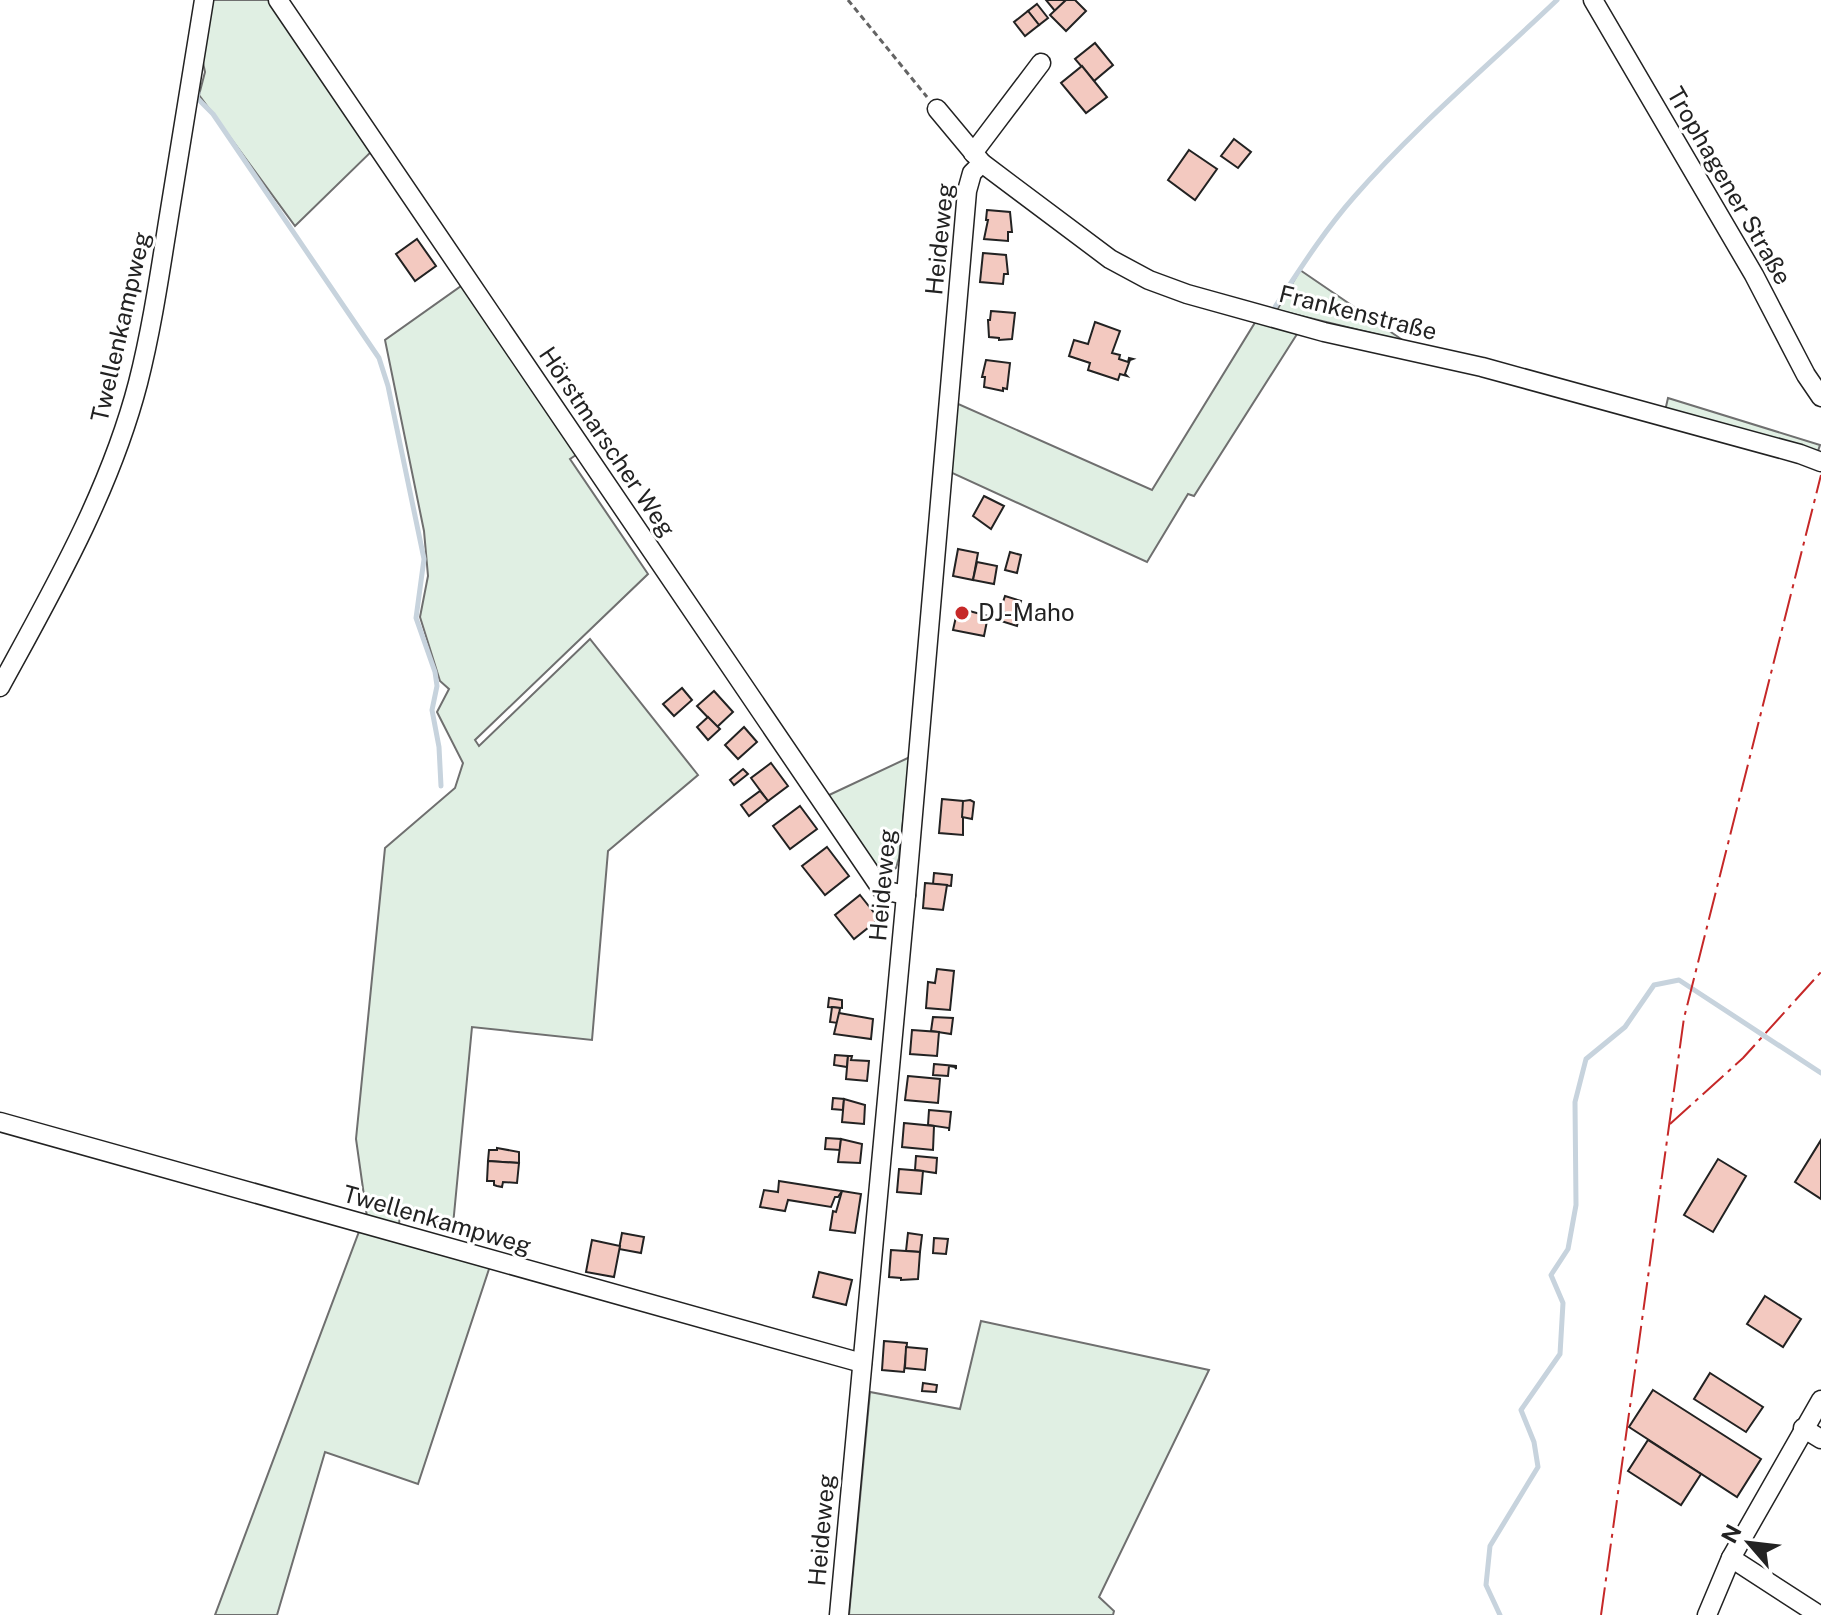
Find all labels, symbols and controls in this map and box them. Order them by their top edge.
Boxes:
street label: Trophagener Straße [1662,82,1798,289]
street label: Heideweg [919,182,959,296]
street label: Twellenkampweg [85,229,156,425]
street label: Frankenstraße [1276,279,1440,345]
street label: Hörstmarscher Weg [534,341,682,542]
place label: DJ-Maho [978,598,1075,626]
marker: DJ-Maho [953,604,971,622]
street label: Heideweg [863,828,901,942]
street label: Twellenkampweg [340,1179,535,1259]
street label: Heideweg [802,1473,840,1587]
north arrow [1709,1503,1789,1583]
text: N [1716,1520,1747,1547]

